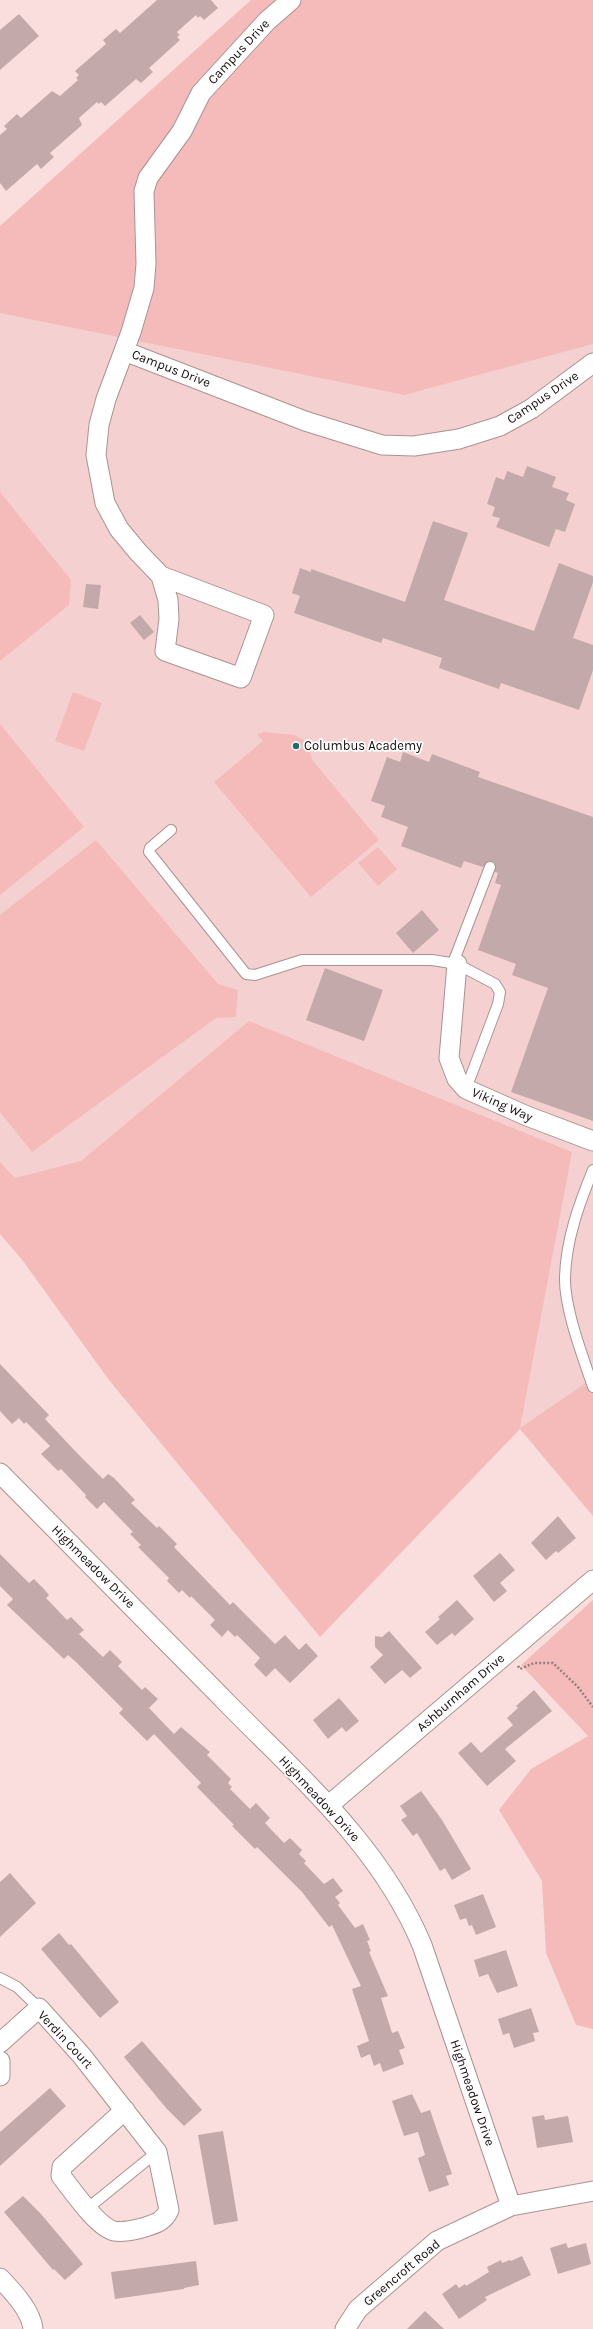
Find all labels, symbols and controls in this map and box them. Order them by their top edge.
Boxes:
street label: Campus Drive [205,16,273,88]
street label: Campus Drive [129,347,213,391]
street label: Campus Drive [504,368,582,428]
place label: Columbus Academy [304,738,422,754]
marker: Columbus Academy [291,741,301,751]
street label: Viking Way [469,1085,535,1125]
street label: Highmeadow Drive [48,1522,138,1612]
street label: Ashburnham Drive [414,1651,508,1735]
street label: Highmeadow Drive [275,1753,363,1845]
street label: Verdin Court [34,2008,96,2072]
street label: Highmeadow Drive [446,2038,498,2148]
street label: Greencroft Road [361,2236,443,2310]

